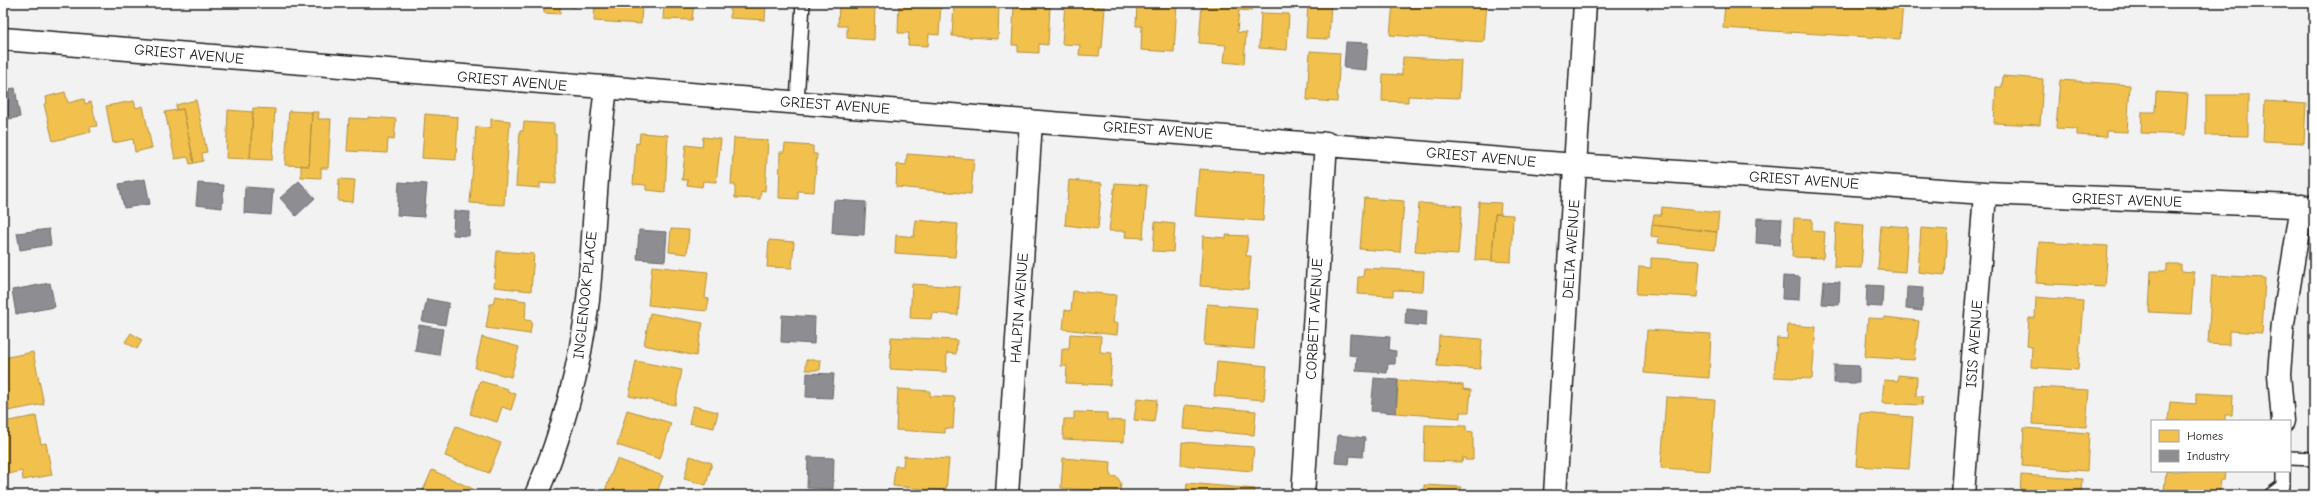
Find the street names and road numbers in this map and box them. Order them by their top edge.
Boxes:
street label: GRIEST AVENUE [133,40,245,68]
street label: GRIEST AVENUE [456,67,568,95]
street label: GRIEST AVENUE [779,92,891,118]
street label: GRIEST AVENUE [1102,117,1214,143]
street label: GRIEST AVENUE [1425,143,1537,171]
street label: GRIEST AVENUE [1748,167,1860,193]
street label: GRIEST AVENUE [2072,189,2182,211]
street label: DELTA AVENUE [1559,199,1583,299]
street label: INGLENOOK PLACE [569,230,601,360]
street label: HALPIN AVENUE [1006,252,1032,364]
street label: CORBETT AVENUE [1302,258,1326,380]
street label: ISIS AVENUE [1962,300,1986,388]

